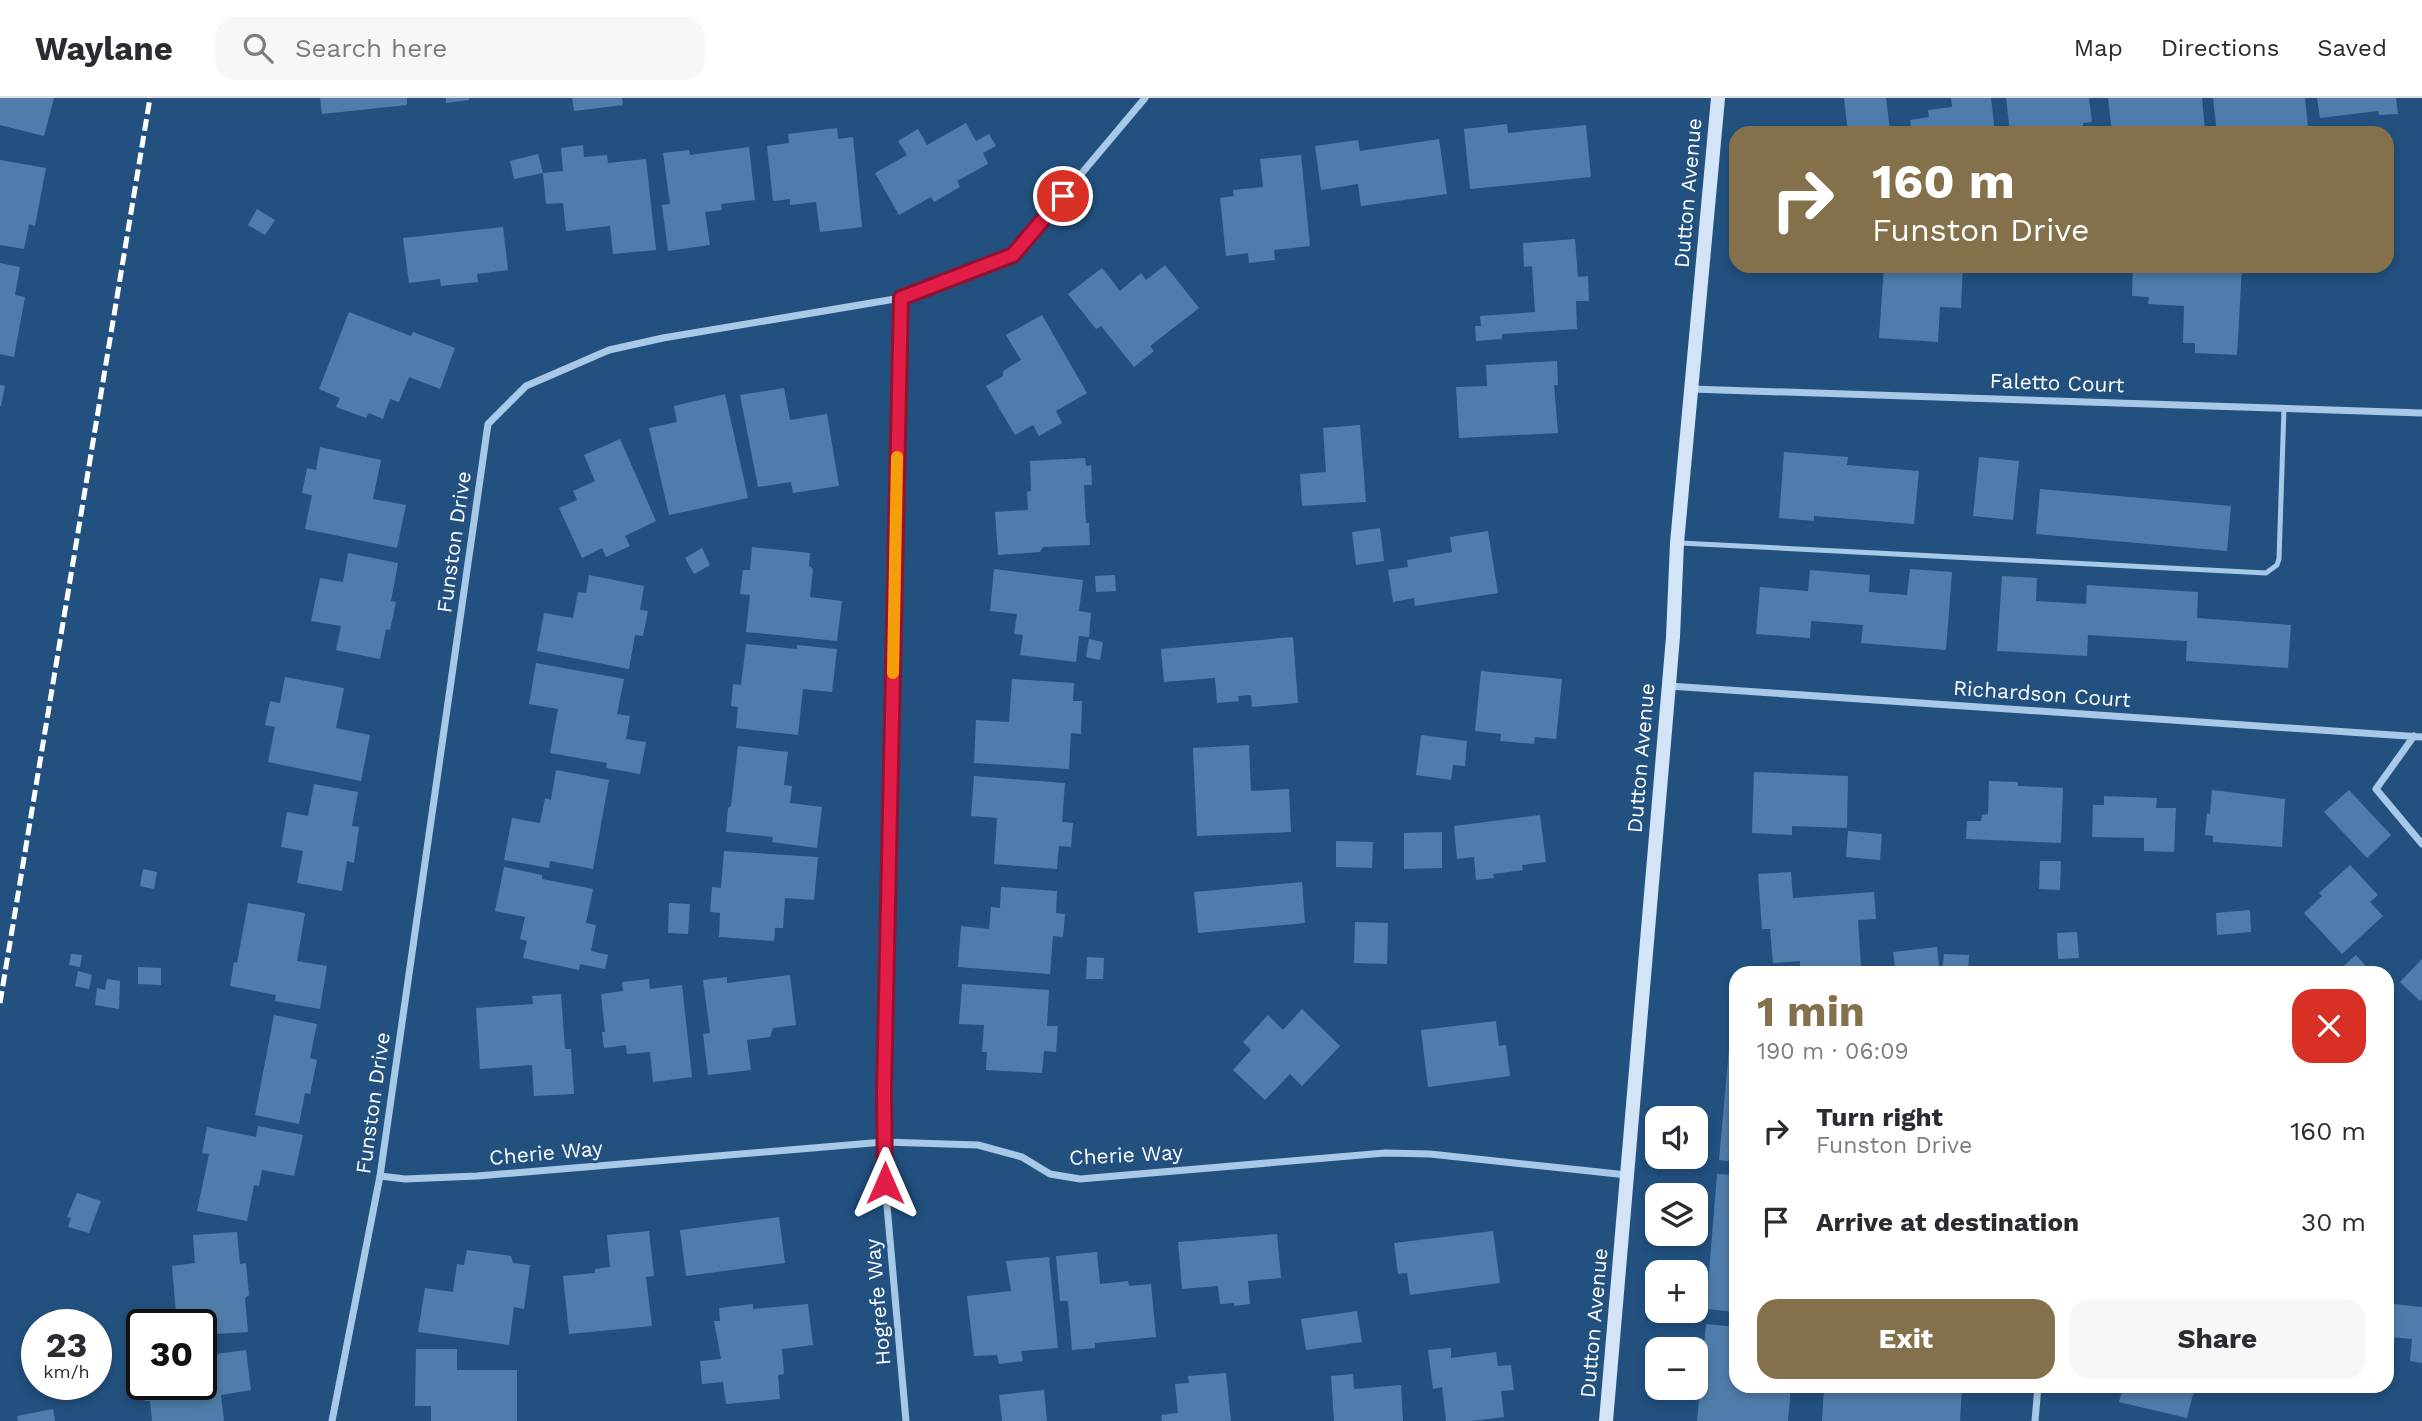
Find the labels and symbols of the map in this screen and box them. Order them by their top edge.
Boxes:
street label: Dutton Avenue [1668,117,1707,269]
pin [1033,166,1093,226]
street label: Faletto Court [1989,368,2125,397]
street label: Funston Drive [431,470,476,614]
street label: Richardson Court [1952,675,2132,712]
street label: Dutton Avenue [1621,682,1660,834]
street label: Funston Drive [350,1031,395,1175]
street label: Cherie Way [488,1135,604,1170]
street label: Cherie Way [1068,1139,1184,1170]
position arrow [848,1146,922,1220]
street label: Hogrefe Way [859,1237,896,1367]
street label: Dutton Avenue [1574,1247,1613,1399]
speed limit sign: 30 [126,1309,217,1400]

